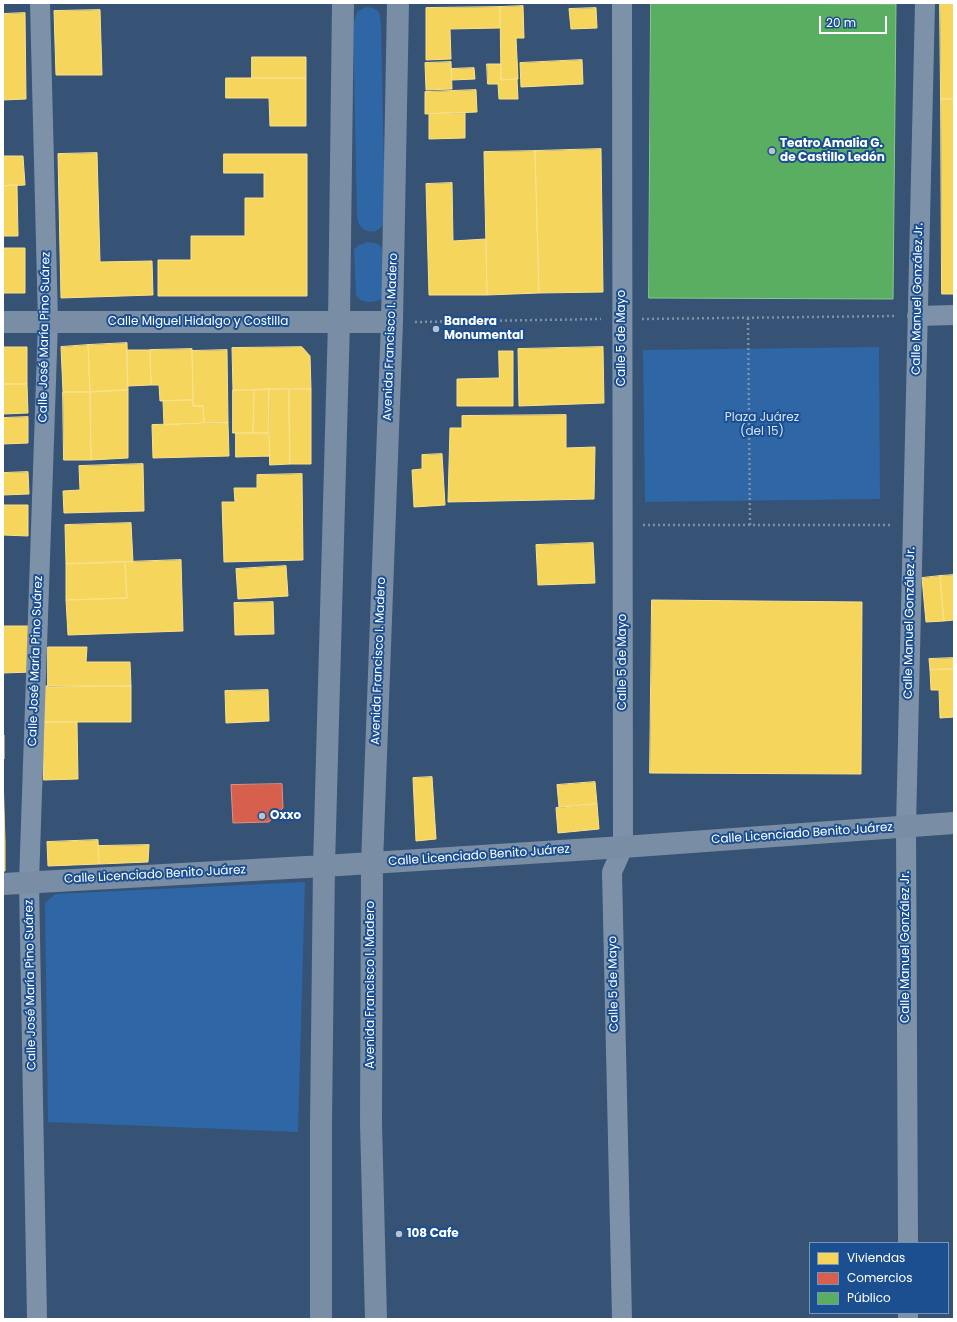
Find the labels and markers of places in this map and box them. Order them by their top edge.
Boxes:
place label: Teatro Amalia G. de Castillo Ledón [780,137,885,165]
marker: Teatro Amalia G. de Castillo Ledón [767,146,777,156]
place label: Bandera Monumental [444,315,524,343]
marker: Bandera Monumental [431,324,441,334]
place label: Oxxo [270,809,301,823]
marker: Oxxo [257,811,267,821]
place label: 108 Cafe [407,1227,459,1241]
marker: 108 Cafe [394,1229,404,1239]

